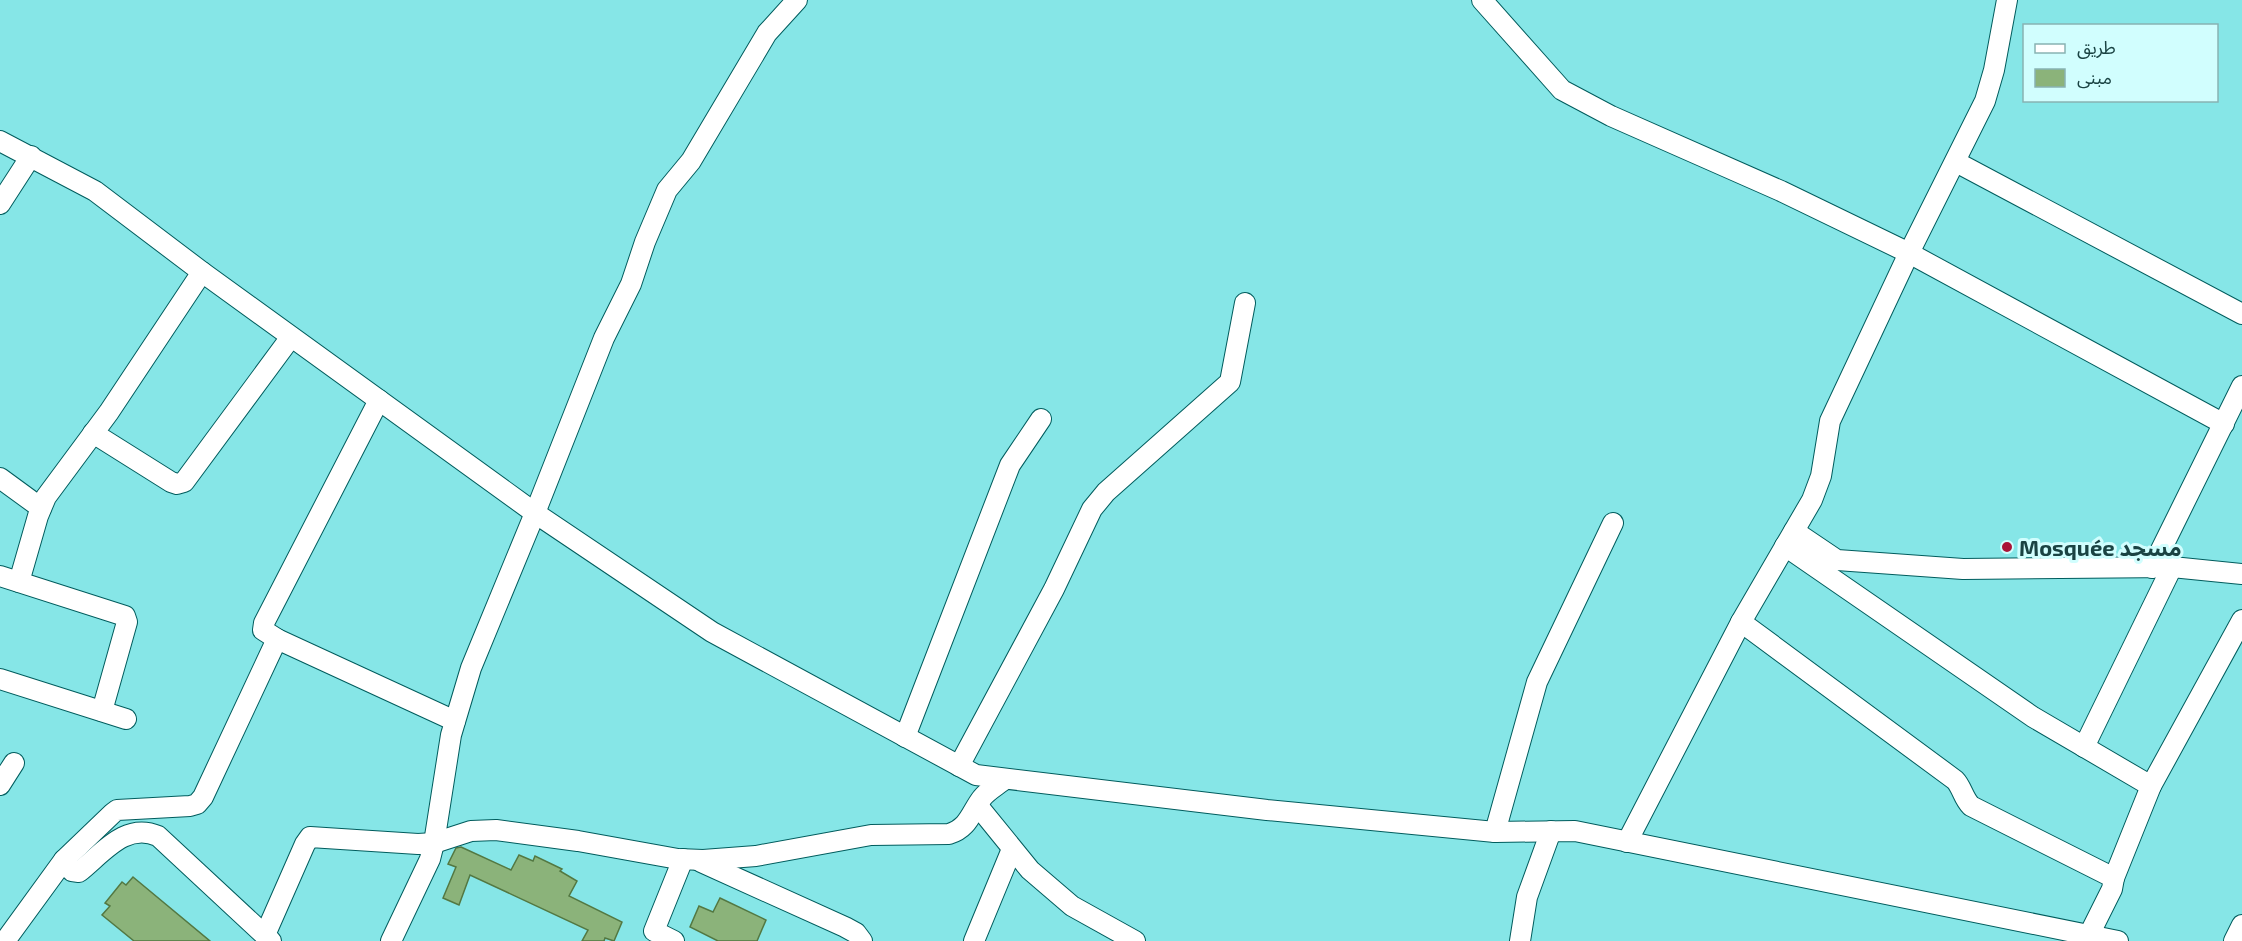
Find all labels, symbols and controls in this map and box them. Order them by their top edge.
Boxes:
legend [2023,24,2218,102]
text: طريق [2077,36,2116,59]
text: مبنى [2077,66,2112,89]
place label: Mosquée مسجد [2019,534,2182,561]
marker: Mosquée مسجد [2000,540,2014,554]

